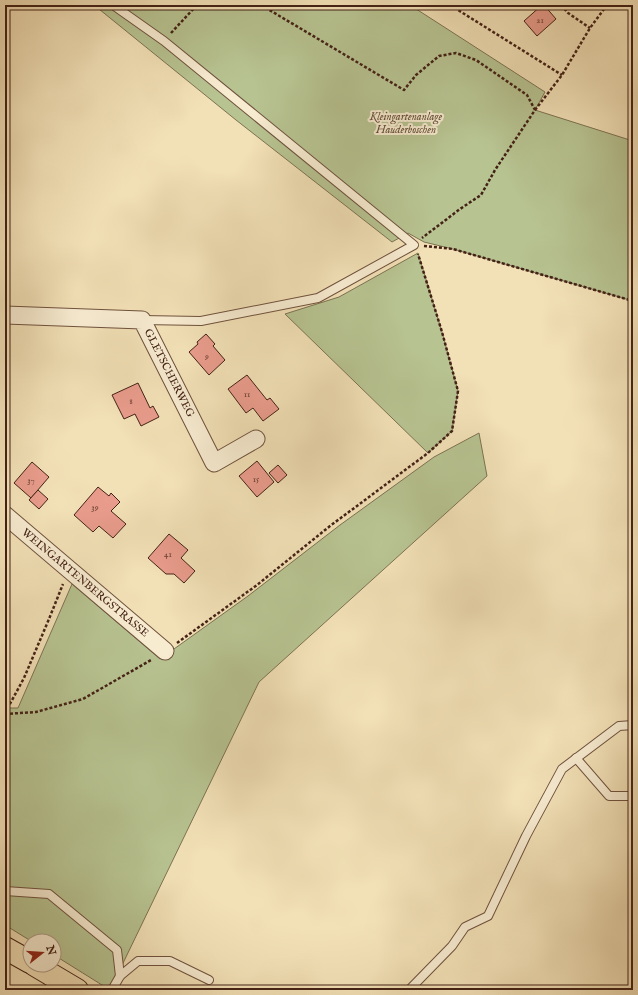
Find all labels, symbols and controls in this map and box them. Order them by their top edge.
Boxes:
house number: 21 [536,15,544,26]
park label: Kleingartenanlage Hauderboschen [369,110,442,137]
street label: GLETSCHERWEG [141,326,197,420]
house number: 9 [204,351,209,362]
house number: 11 [244,389,250,400]
house number: 8 [129,396,133,407]
house number: 15 [253,474,260,485]
house number: 37 [27,475,35,486]
house number: 39 [91,502,99,513]
street label: WEINGARTENBERGSTRASSE [19,526,152,641]
house number: 41 [164,549,172,560]
north arrow [22,933,62,973]
text: N [42,943,59,957]

